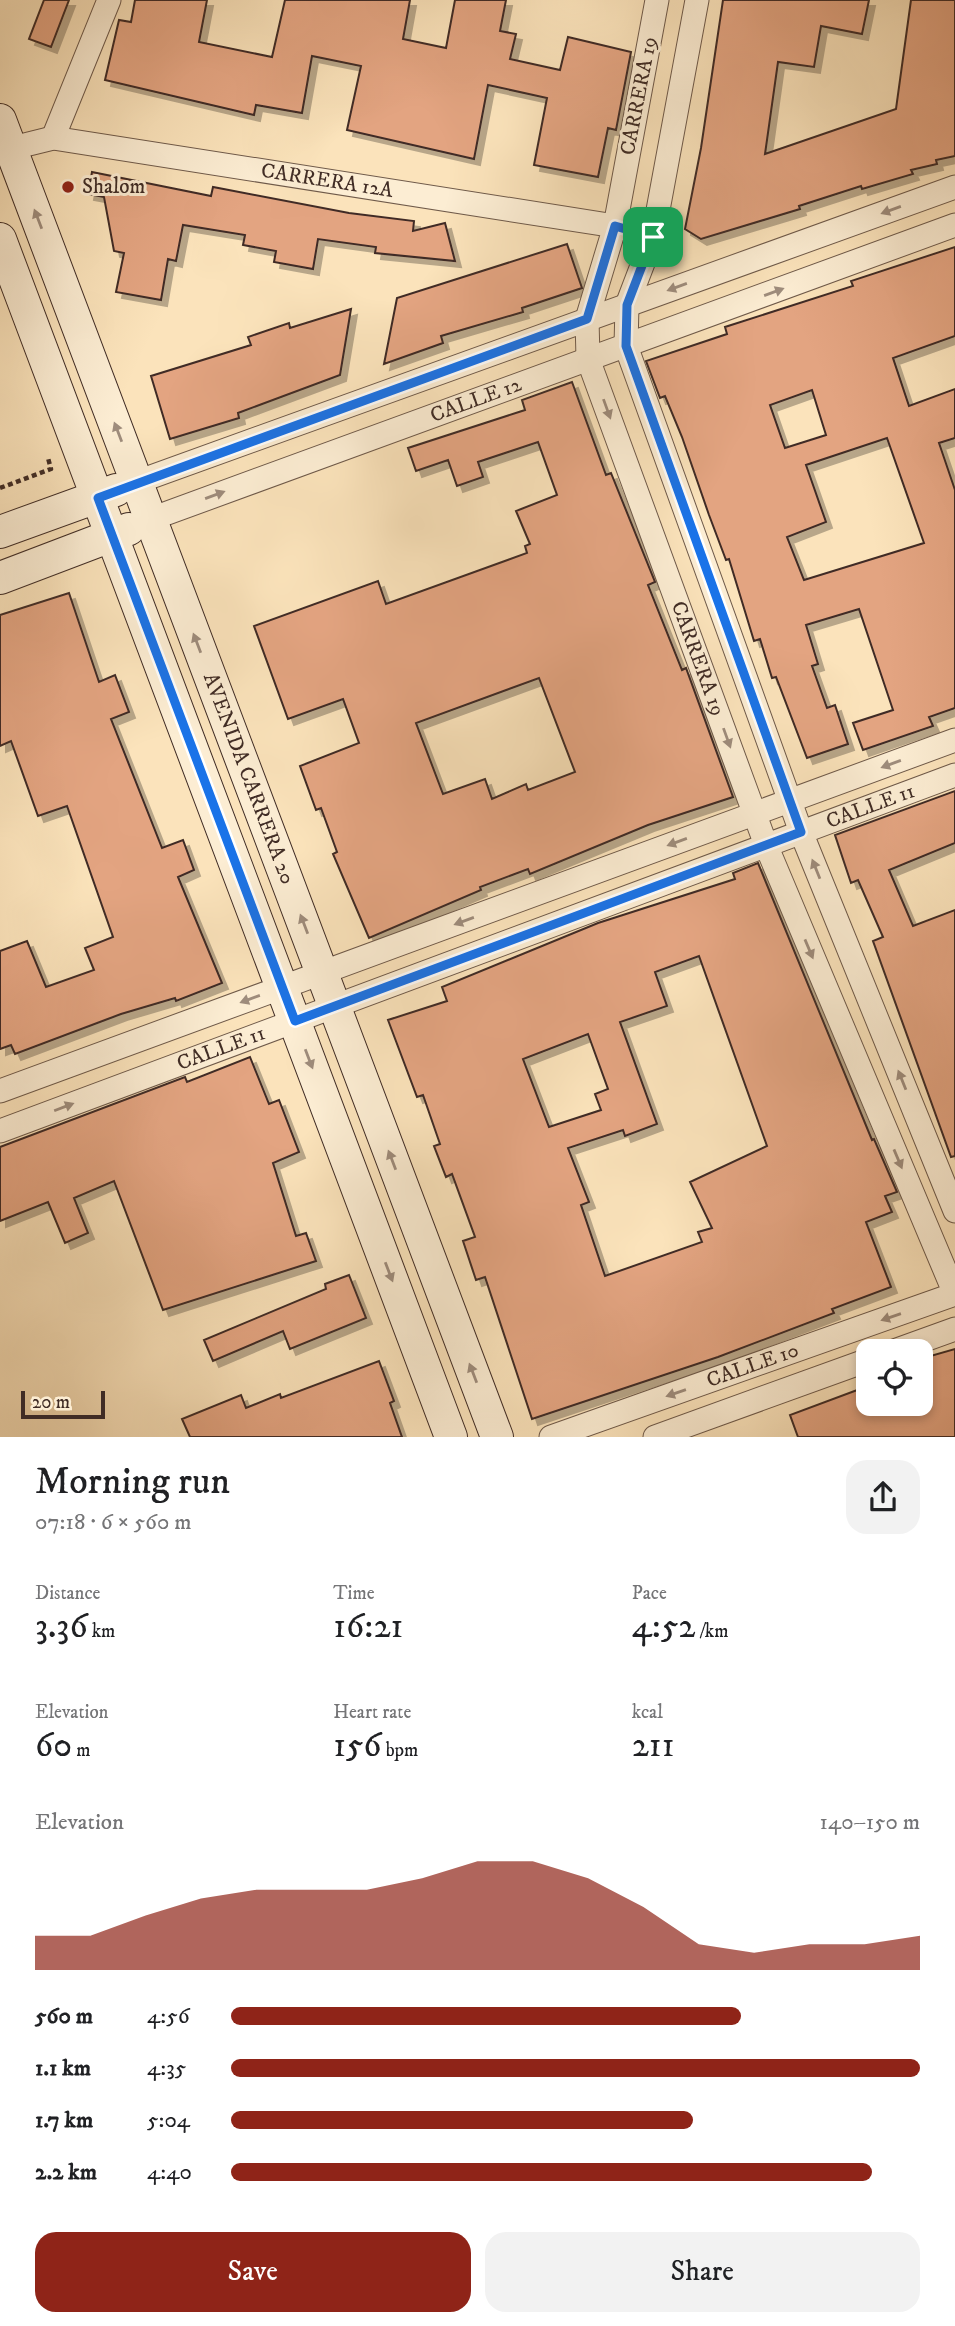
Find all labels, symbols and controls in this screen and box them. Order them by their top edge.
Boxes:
street label: CARRERA 19 [615,35,663,157]
street label: CARRERA 12A [259,158,396,204]
place label: Shalom [82,174,145,200]
marker: Shalom [60,179,76,195]
one-way arrow [880,205,901,216]
pin [623,207,683,267]
one-way arrow [32,209,43,230]
icon: arrive [634,218,672,256]
one-way arrow [666,282,687,293]
one-way arrow [763,286,784,297]
street label: CALLE 12 [427,371,526,429]
one-way arrow [601,398,612,419]
one-way arrow [112,421,123,442]
one-way arrow [204,490,225,501]
street label: CARRERA 19 [665,598,731,719]
one-way arrow [192,632,203,653]
street label: AVENIDA CARRERA 20 [197,669,300,888]
one-way arrow [721,727,732,748]
one-way arrow [880,758,901,769]
street label: CALLE 11 [823,778,918,835]
one-way arrow [667,837,688,848]
one-way arrow [810,859,822,879]
one-way arrow [298,914,309,935]
one-way arrow [453,915,474,926]
one-way arrow [804,939,815,960]
one-way arrow [240,994,261,1005]
street label: CALLE 11 [173,1020,269,1077]
one-way arrow [304,1048,315,1069]
one-way arrow [896,1069,907,1090]
one-way arrow [53,1101,74,1112]
one-way arrow [892,1149,904,1169]
one-way arrow [387,1150,398,1171]
one-way arrow [384,1261,395,1282]
one-way arrow [880,1312,901,1323]
street label: CALLE 10 [703,1337,802,1394]
map controls [856,1339,933,1416]
button: locate [856,1339,933,1416]
one-way arrow [467,1363,478,1384]
scale bar [21,1388,105,1420]
one-way arrow [666,1388,687,1399]
text: 20 m [32,1391,70,1414]
text: Morning run [35,1458,230,1506]
button: share [846,1460,920,1534]
text: 07:18 · 6 × 560 m [35,1508,192,1537]
text: Distance [35,1582,100,1605]
text: Time [333,1582,375,1605]
text: Pace [632,1582,667,1605]
text: 3.36 [35,1605,88,1649]
text: 16:21 [333,1605,403,1649]
text: 4:52 [632,1605,696,1649]
text: km [88,1620,115,1643]
text: /km [696,1620,728,1643]
text: Elevation [35,1701,109,1724]
text: Heart rate [333,1701,411,1724]
text: kcal [632,1701,663,1724]
text: 60 [35,1724,72,1768]
text: 156 [333,1724,382,1768]
text: 211 [632,1724,675,1768]
text: m [72,1739,90,1762]
text: bpm [382,1739,418,1762]
text: Elevation [35,1808,124,1837]
text: 140–150 m [820,1808,920,1837]
text: 560 m [35,2002,93,2031]
text: 4:56 [147,2002,190,2031]
text: 1.1 km [35,2054,91,2083]
text: 4:35 [147,2054,186,2083]
text: 1.7 km [35,2106,93,2135]
text: 5:04 [147,2106,190,2135]
text: 2.2 km [35,2158,97,2187]
text: 4:40 [147,2158,192,2187]
button: Save [35,2232,471,2312]
button: Share [485,2232,920,2312]

